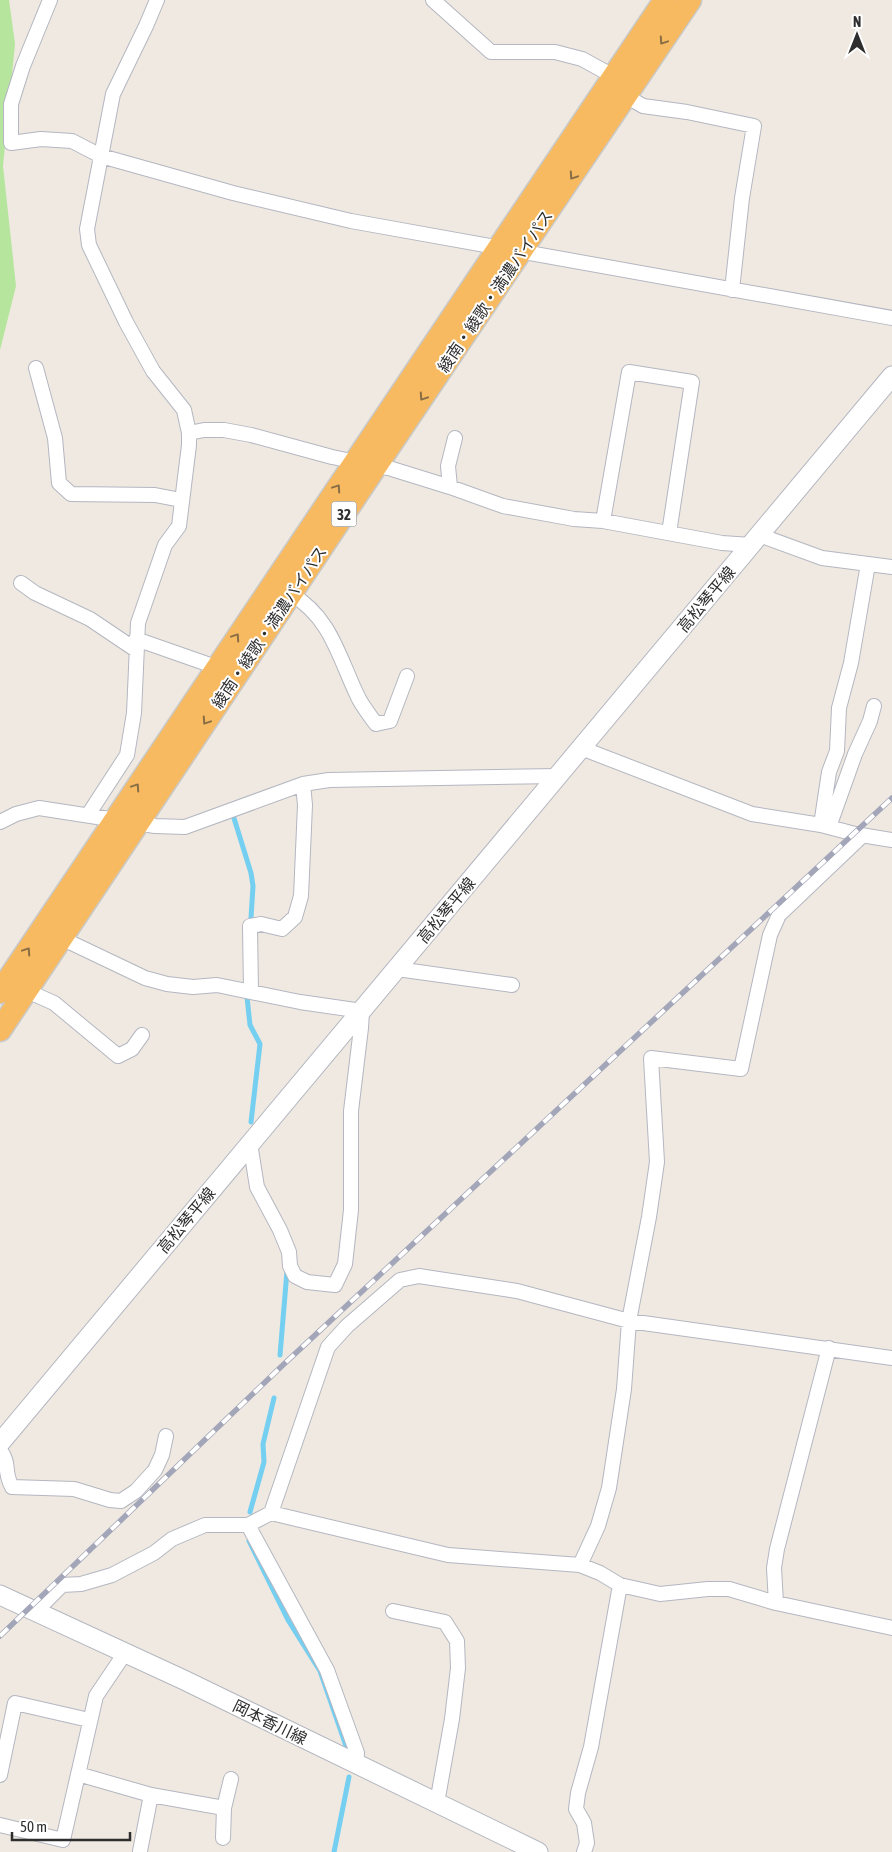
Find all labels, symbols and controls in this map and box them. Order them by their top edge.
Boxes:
north arrow [832,10,882,60]
text: N [853,14,861,30]
one-way arrow [660,35,669,44]
one-way arrow [570,170,579,180]
street label: 綾南・綾歌・満濃バイパス [434,207,556,375]
one-way arrow [420,392,429,401]
one-way arrow [331,484,340,493]
road number: 32 [332,502,356,526]
street label: 綾南・綾歌・満濃バイパス [208,543,330,711]
street label: 高松琴平線 [673,563,739,635]
one-way arrow [230,633,239,643]
one-way arrow [203,716,212,725]
one-way arrow [130,783,139,792]
street label: 高松琴平線 [413,874,479,946]
one-way arrow [21,947,30,957]
street label: 高松琴平線 [153,1184,219,1256]
street label: 岡本香川線 [230,1696,310,1748]
scale bar [12,1810,130,1842]
text: 50 m [20,1818,47,1835]

